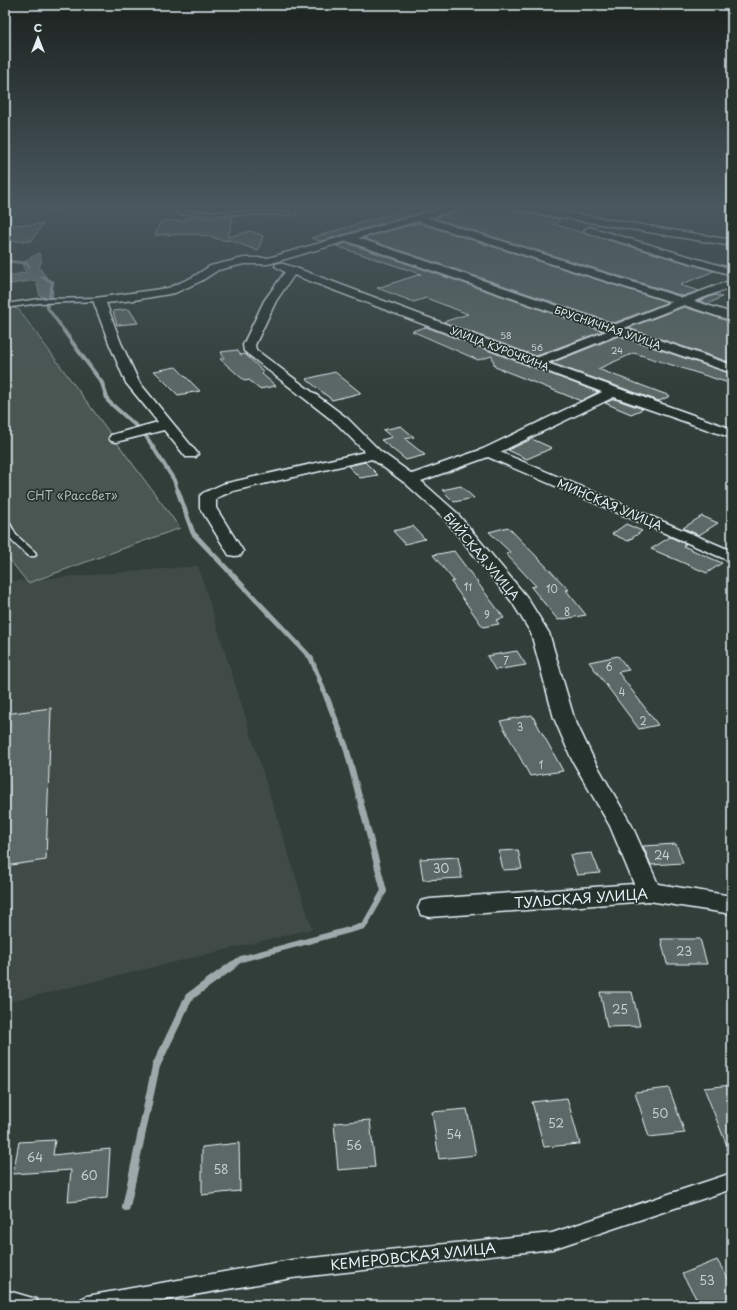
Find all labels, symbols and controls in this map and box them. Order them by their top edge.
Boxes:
north arrow [18,18,58,58]
text: С [34,19,42,36]
street label: БРУСНИЧНАЯ УЛИЦА [553,302,664,352]
street label: УЛИЦА КУРОЧКИНА [448,322,552,374]
house number: 58 [500,328,512,342]
house number: 56 [531,340,543,354]
house number: 24 [611,343,623,357]
street label: МИНСКАЯ УЛИЦА [554,474,666,534]
park label: СНТ «Рассвет» [26,486,118,504]
street label: БИЙСКАЯ УЛИЦА [440,508,524,604]
house number: 11 [464,579,472,594]
house number: 10 [546,581,558,596]
house number: 8 [564,604,570,619]
house number: 9 [484,607,490,622]
house number: 7 [503,653,509,668]
house number: 6 [605,659,613,674]
house number: 4 [619,684,626,699]
house number: 2 [639,713,647,728]
house number: 3 [517,719,523,734]
house number: 1 [539,757,543,772]
house number: 24 [654,846,670,864]
house number: 30 [433,859,450,877]
street label: ТУЛЬСКАЯ УЛИЦА [513,883,649,913]
house number: 23 [676,942,692,960]
house number: 25 [612,1000,628,1018]
house number: 50 [652,1104,668,1122]
house number: 52 [548,1114,564,1132]
house number: 54 [446,1125,462,1143]
house number: 56 [346,1136,362,1154]
house number: 64 [27,1148,43,1166]
house number: 58 [213,1160,229,1178]
house number: 60 [80,1166,98,1184]
street label: КЕМЕРОВСКАЯ УЛИЦА [329,1237,497,1275]
house number: 53 [699,1271,715,1289]

